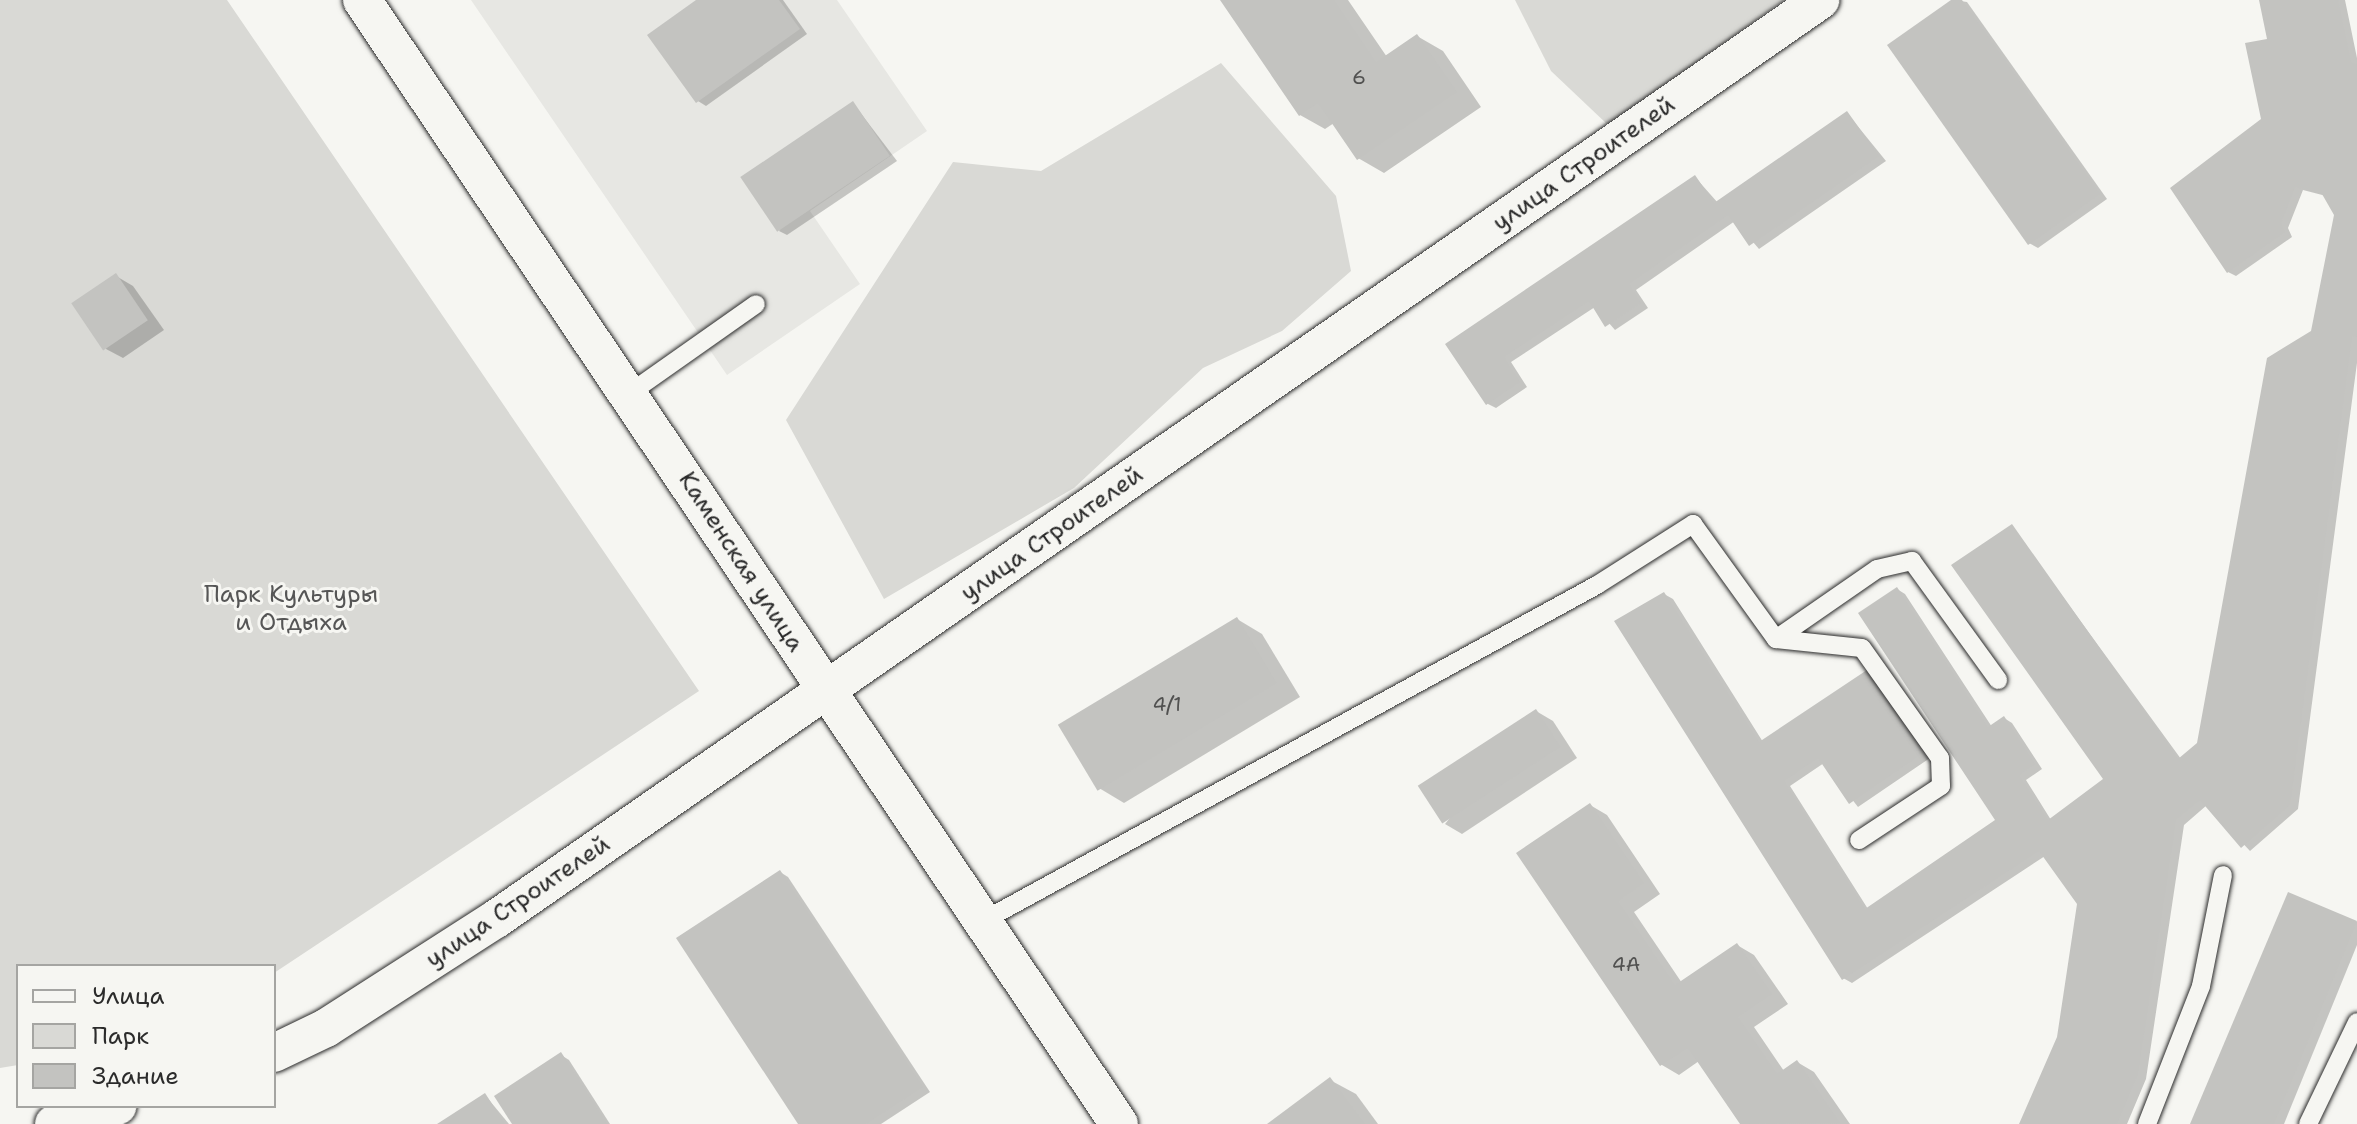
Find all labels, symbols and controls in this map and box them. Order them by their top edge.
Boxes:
house number: 6 [1352,65,1366,89]
street label: улица Строителей [1487,90,1681,238]
street label: улица Строителей [955,460,1149,608]
street label: Каменская улица [672,467,810,657]
park label: Парк Культуры и Отдыха [204,581,378,637]
house number: 4/1 [1152,692,1182,716]
street label: улица Строителей [420,830,616,974]
house number: 4А [1612,952,1640,976]
legend [16,964,276,1108]
text: Улица [92,980,165,1012]
text: Парк [92,1020,149,1052]
text: Здание [92,1060,179,1092]

